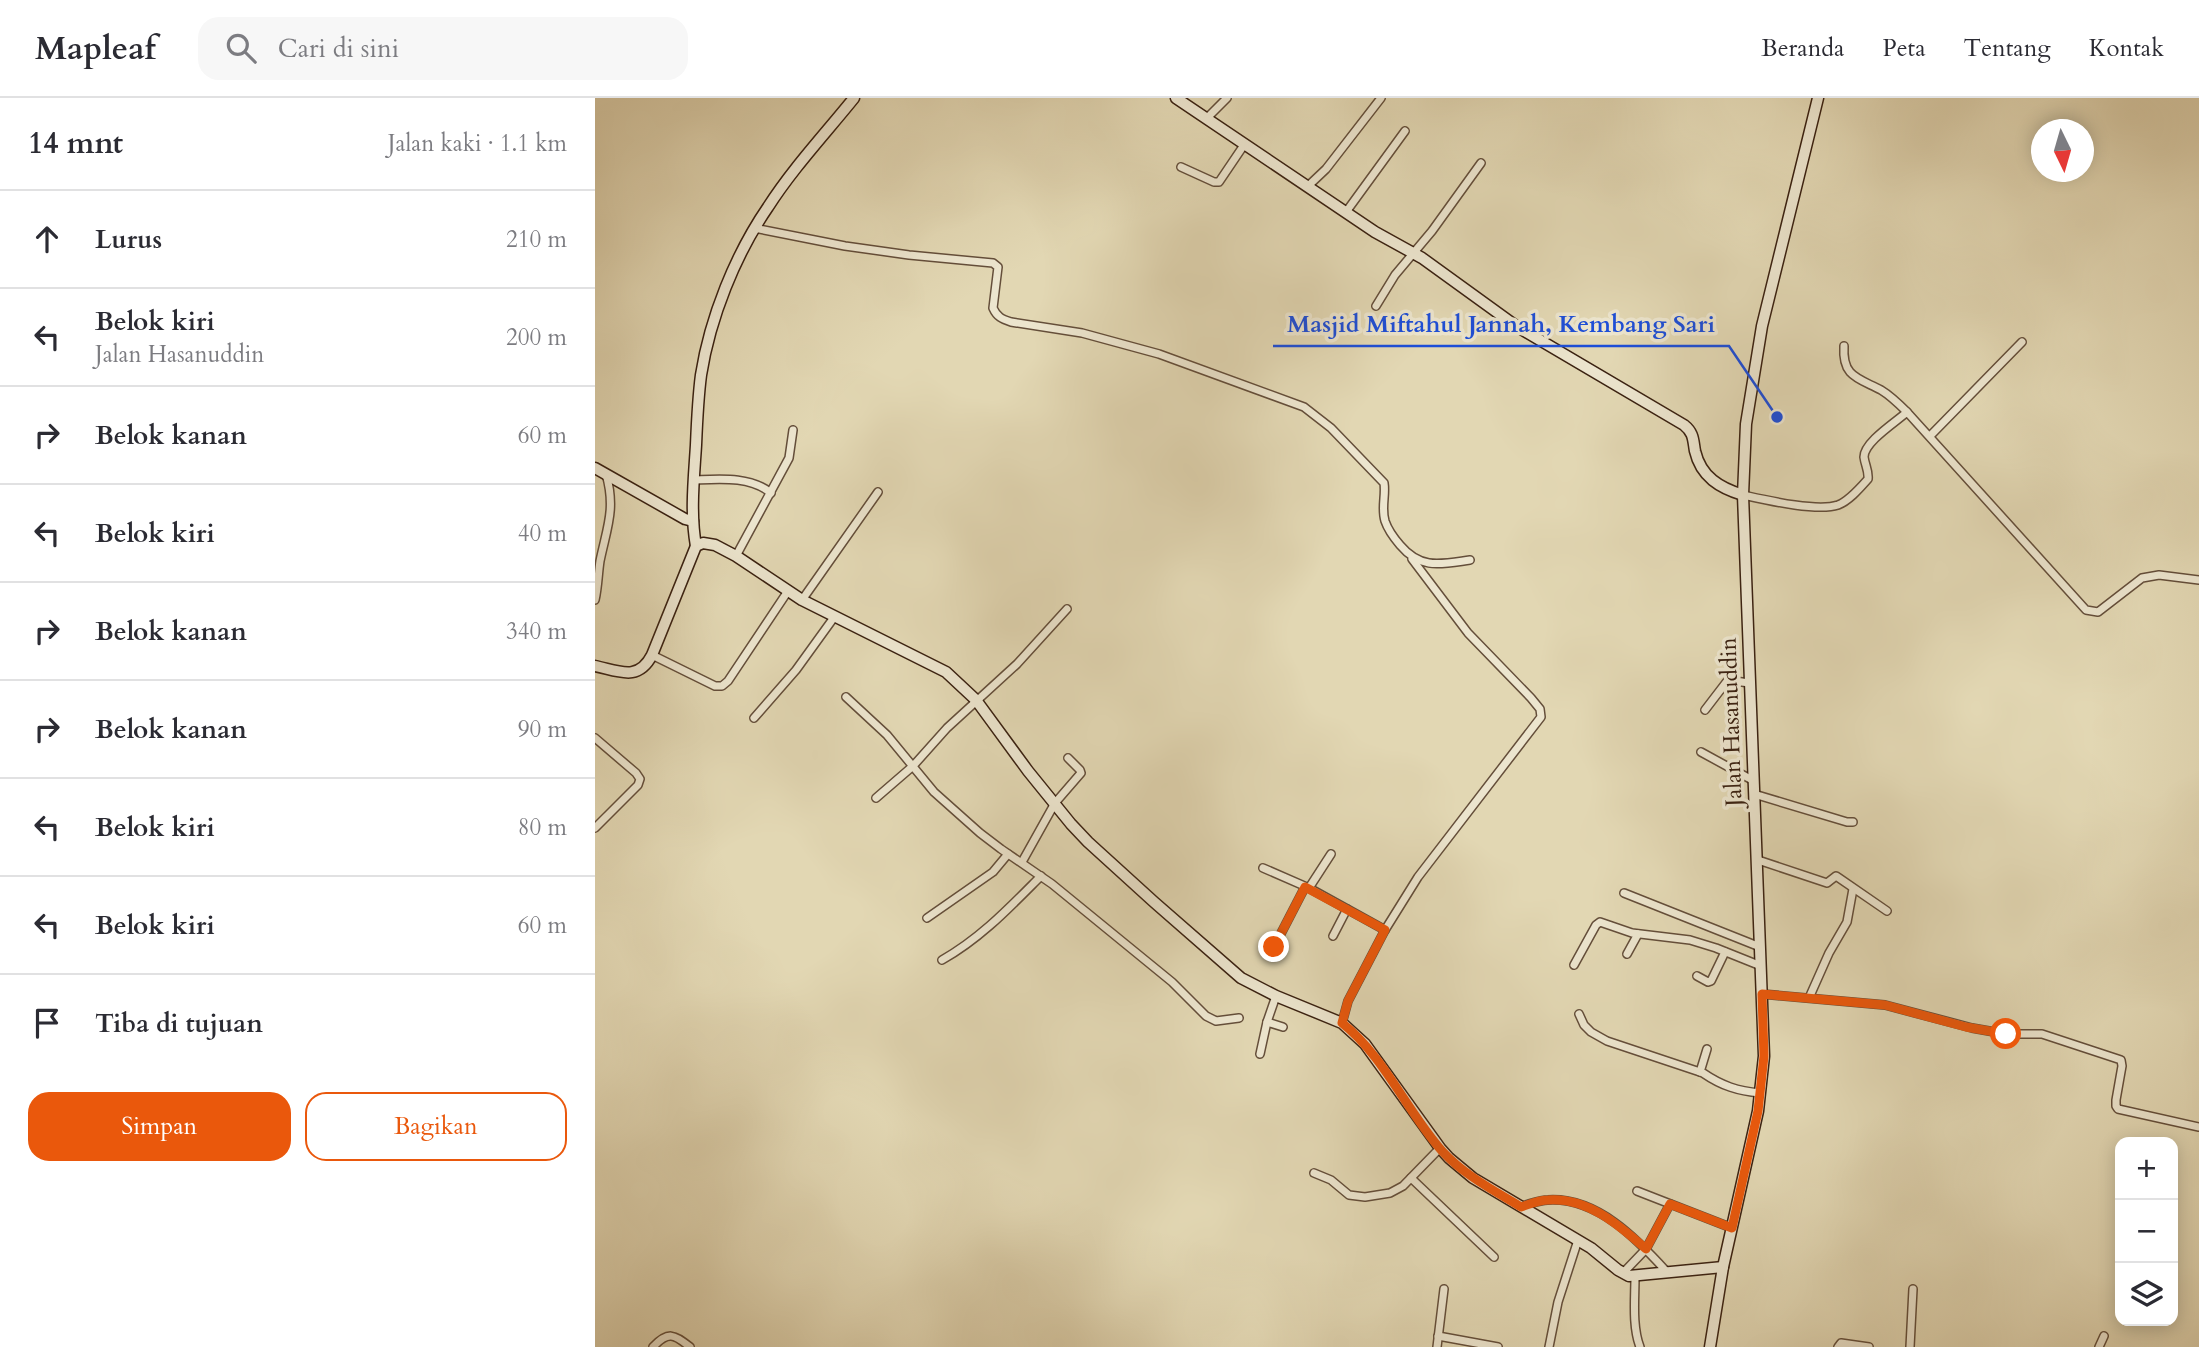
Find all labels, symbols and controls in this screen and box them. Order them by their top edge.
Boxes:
search box [198,17,688,80]
text: Mapleaf [35,26,156,71]
icon: search [222,29,260,67]
text: Cari di sini [278,31,399,66]
text: Beranda [1761,32,1844,65]
text: Peta [1882,32,1926,65]
text: Tentang [1964,32,2051,65]
text: Kontak [2089,32,2164,65]
north arrow [2031,119,2094,182]
text: 14 mnt [28,123,123,164]
text: Jalan kaki · 1.1 km [388,128,567,159]
icon: ahead [28,220,66,258]
text: Lurus [95,222,162,257]
text: 210 m [506,224,567,255]
callout: Masjid Miftahul Jannah, Kembang Sari [1273,301,1729,346]
text: Belok kiri [95,304,215,339]
text: Masjid Miftahul Jannah, Kembang Sari [1287,308,1715,341]
icon: left [28,318,66,356]
text: 200 m [506,322,567,353]
text: Jalan Hasanuddin [95,339,264,370]
icon: right [28,416,66,454]
text: Belok kanan [95,418,247,453]
text: 60 m [518,420,567,451]
icon: left [28,514,66,552]
text: Belok kiri [95,516,215,551]
text: 40 m [518,518,567,549]
icon: right [28,612,66,650]
text: Belok kanan [95,614,247,649]
text: 340 m [506,616,567,647]
street label: Jalan Hasanuddin [1713,637,1750,810]
icon: right [28,710,66,748]
text: Belok kanan [95,712,247,747]
text: 90 m [518,714,567,745]
icon: left [28,808,66,846]
text: Belok kiri [95,810,215,845]
text: 80 m [518,812,567,843]
icon: left [28,906,66,944]
text: Belok kiri [95,908,215,943]
text: 60 m [518,910,567,941]
route end [1258,931,1289,962]
icon: arrive [28,1004,66,1042]
text: Tiba di tujuan [95,1006,263,1041]
route start [1990,1018,2021,1049]
button: Simpan [28,1092,291,1161]
button: Bagikan [305,1092,567,1161]
map controls [2115,1137,2178,1326]
button: + [2115,1137,2178,1200]
button: − [2115,1200,2178,1263]
button: layers [2115,1263,2178,1326]

